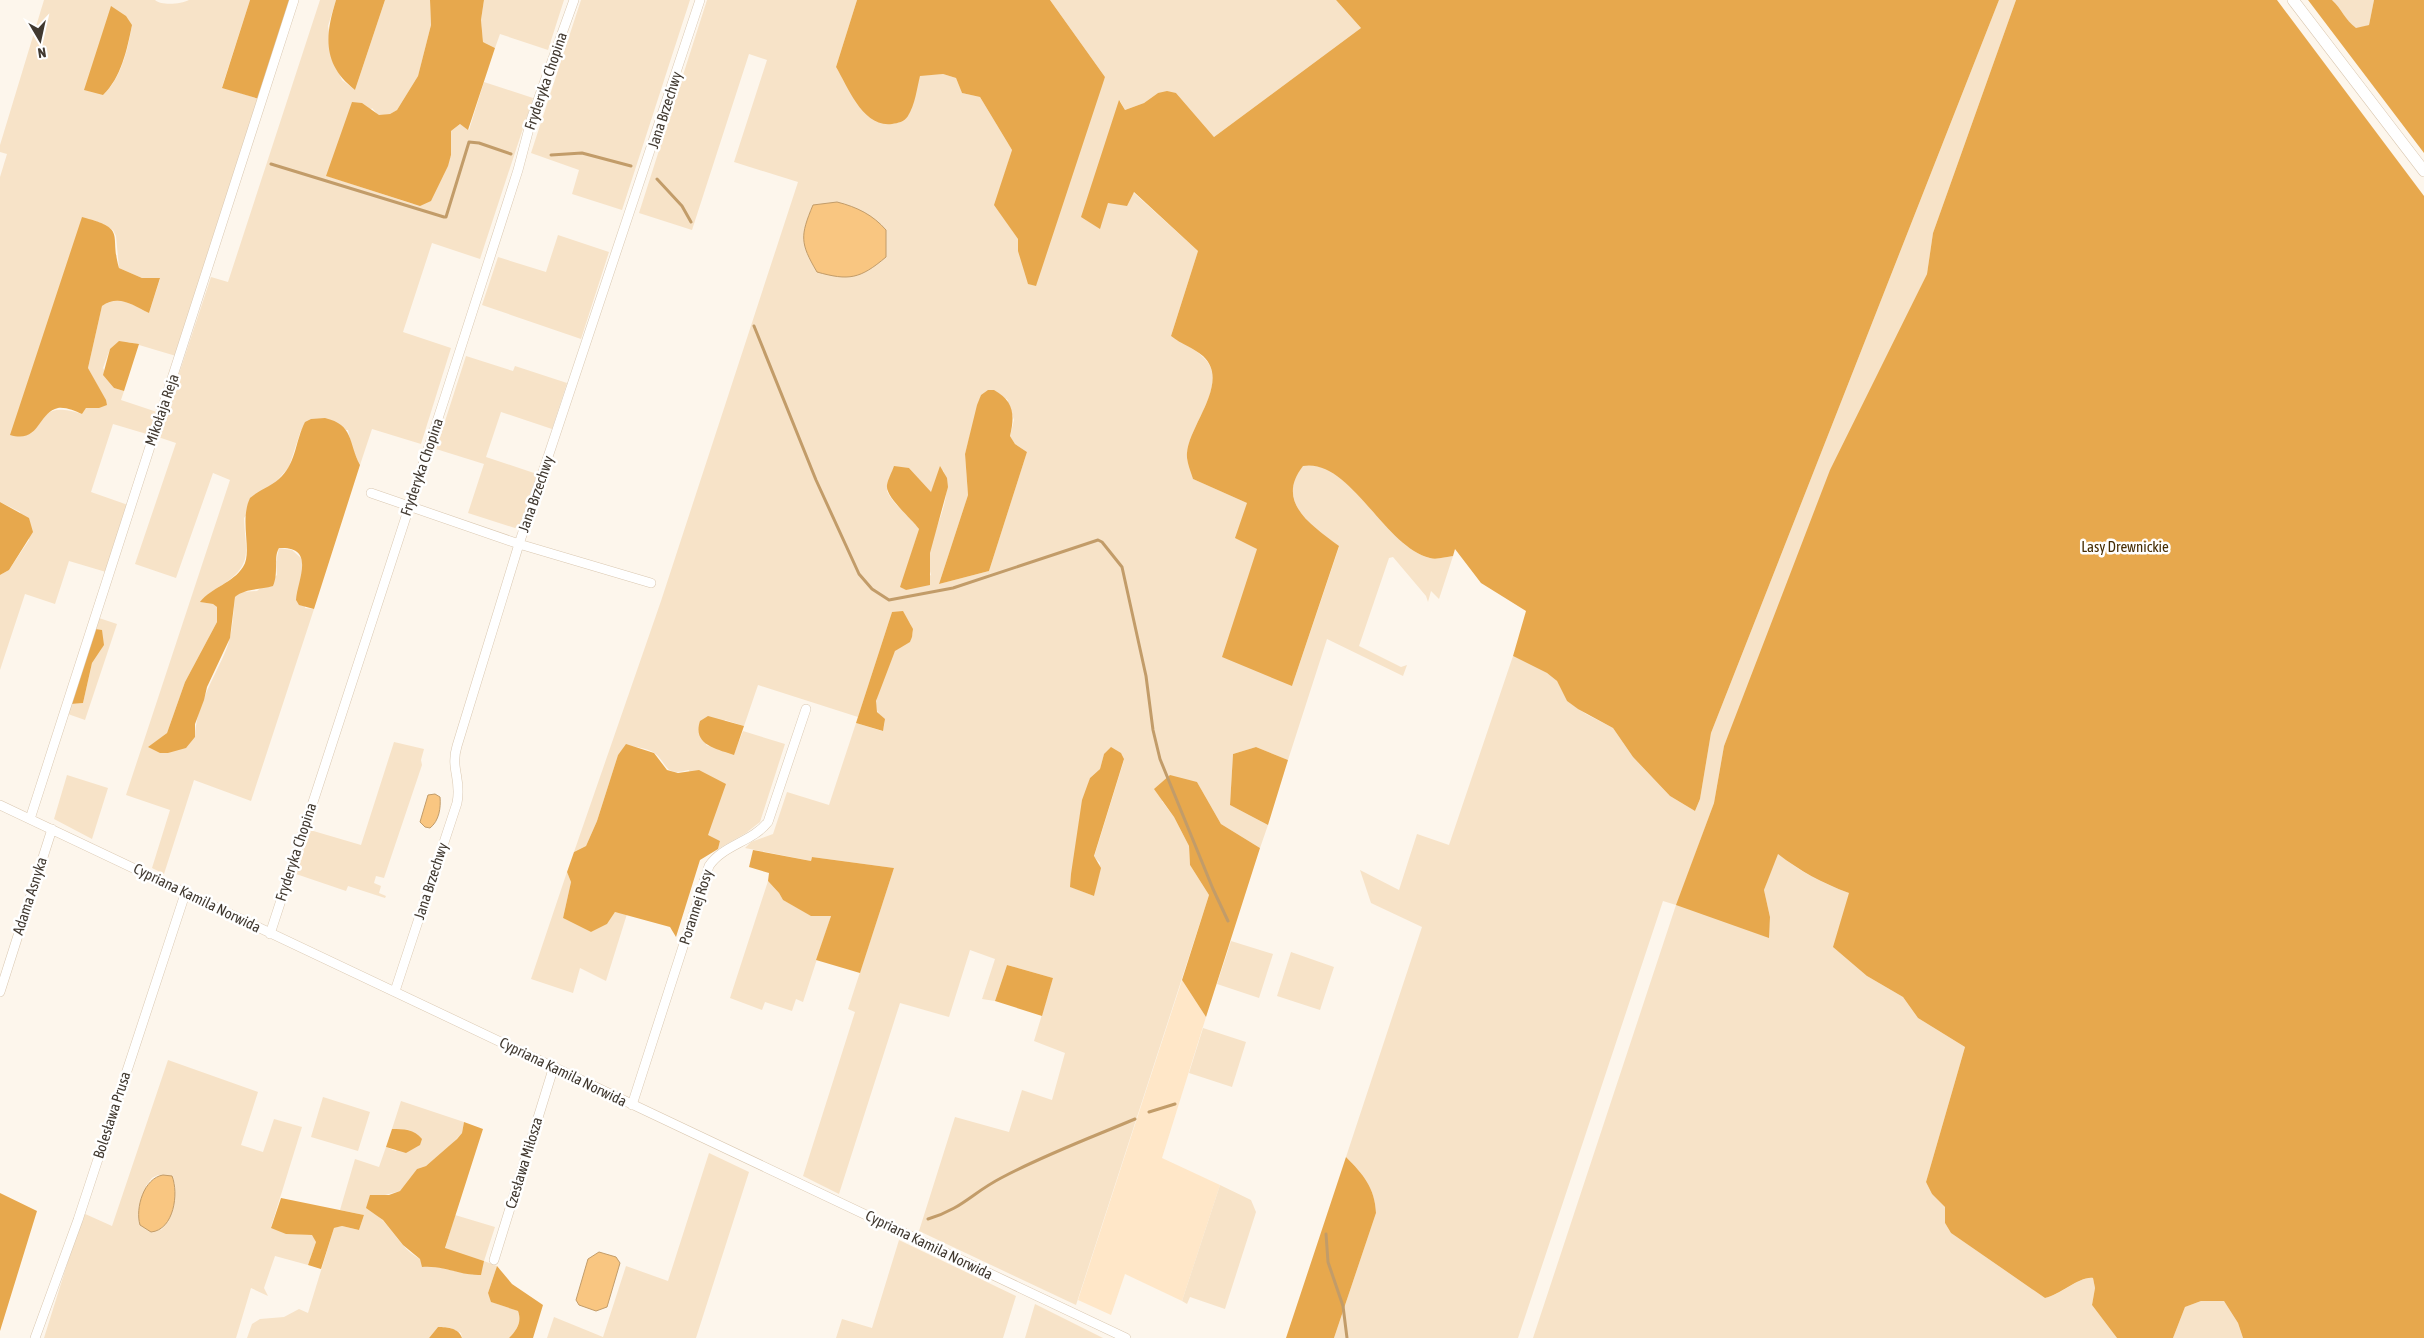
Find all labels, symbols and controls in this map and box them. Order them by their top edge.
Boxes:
north arrow [15,15,65,65]
street label: Fryderyka Chopina [521,30,570,132]
text: N [37,44,47,61]
street label: Jana Brzechwy [644,69,685,150]
street label: Mikołaja Reja [141,372,182,448]
street label: Fryderyka Chopina [397,416,446,518]
street label: Jana Brzechwy [515,453,557,534]
park label: Lasy Drewnickie [2081,538,2169,555]
street label: Fryderyka Chopina [272,801,319,903]
street label: Jana Brzechwy [410,840,451,921]
street label: Adama Asnyka [9,855,50,937]
street label: Cypriana Kamila Norwida [131,859,264,936]
street label: Porannej Rosy [675,867,716,947]
street label: Cypriana Kamila Norwida [497,1033,630,1110]
street label: Bolesława Prusa [90,1069,134,1160]
street label: Czesława Miłosza [502,1115,546,1211]
street label: Cypriana Kamila Norwida [863,1206,996,1283]

